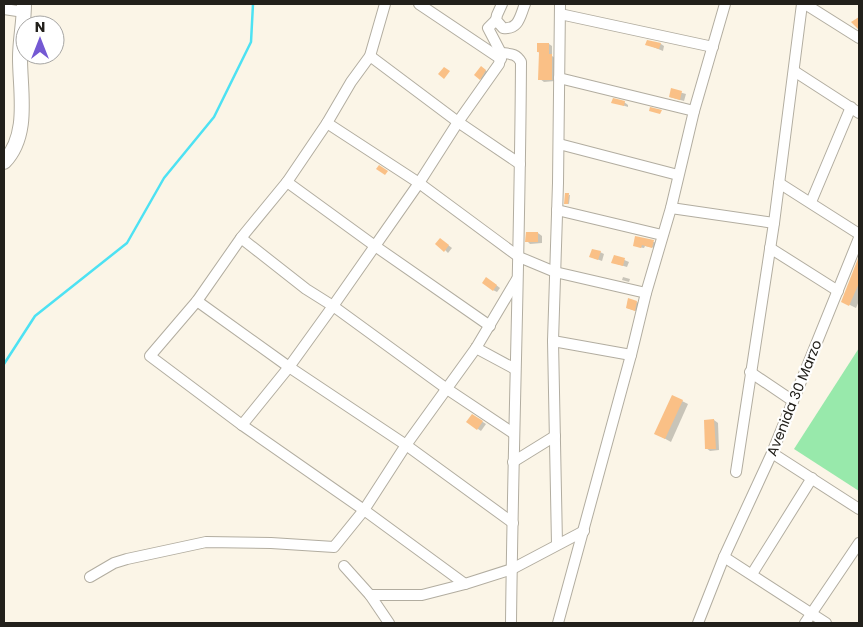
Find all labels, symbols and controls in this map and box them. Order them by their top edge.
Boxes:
north arrow [15,15,65,65]
text: N [35,17,45,37]
street label: Avenida 30 Marzo [762,337,826,459]

